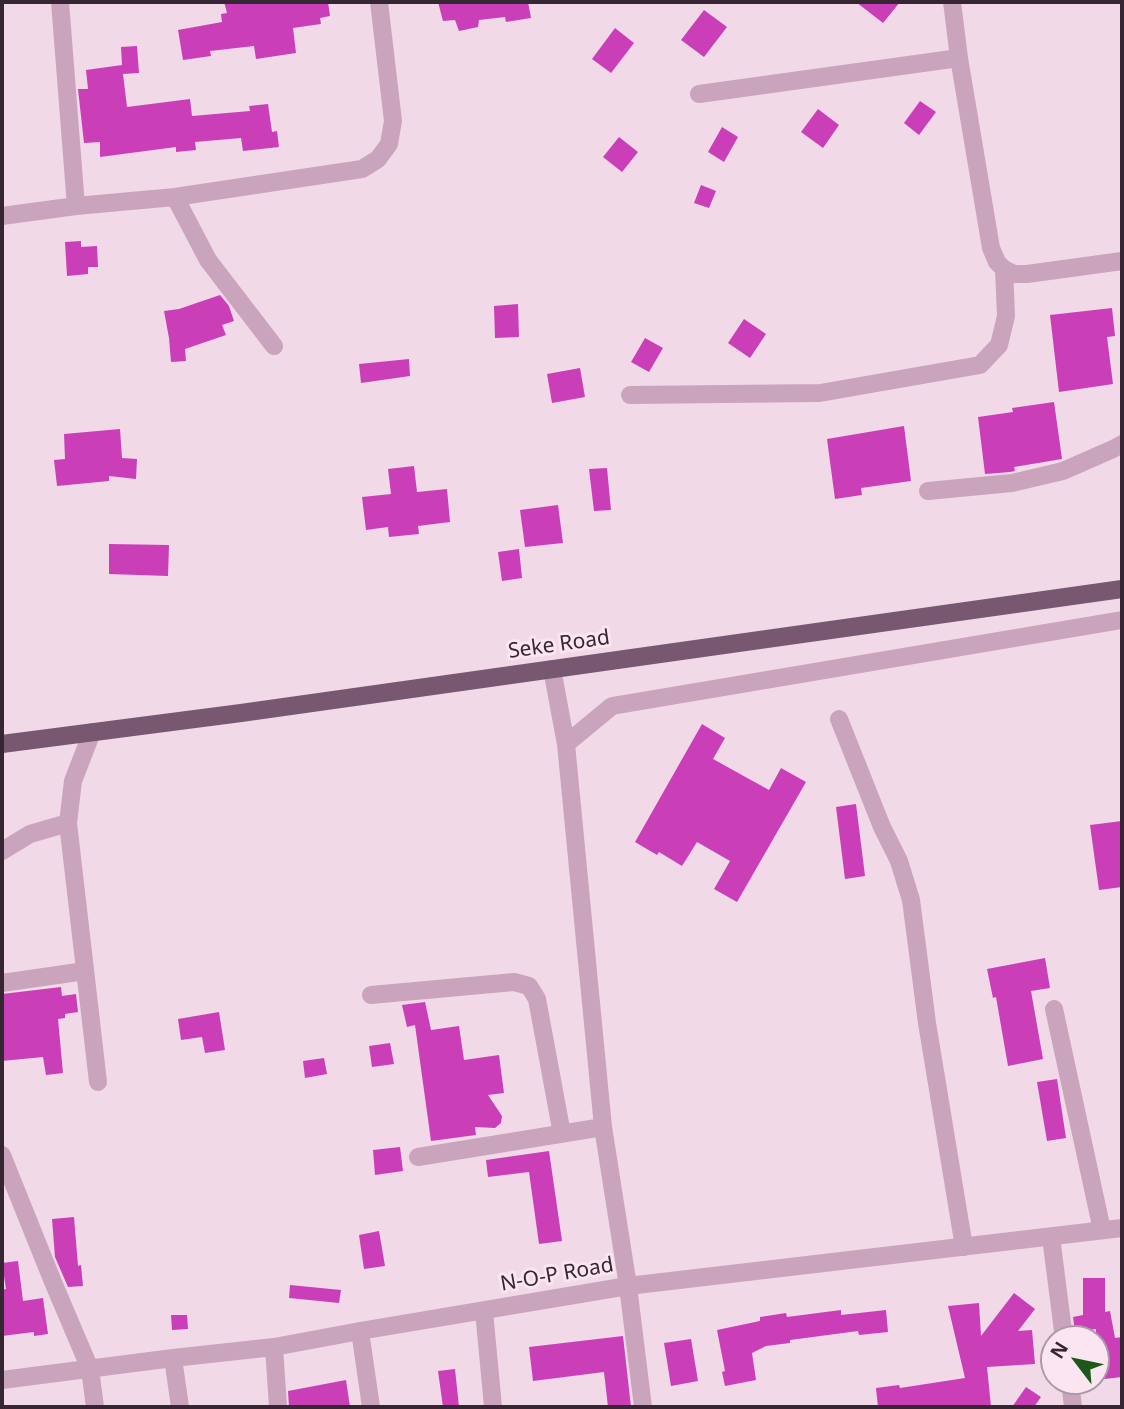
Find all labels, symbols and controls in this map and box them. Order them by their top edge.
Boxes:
street label: Seke Road [507,625,611,665]
street label: N-O-P Road [498,1253,616,1297]
north arrow [1040,1325,1110,1395]
text: N [1044,1336,1074,1363]

